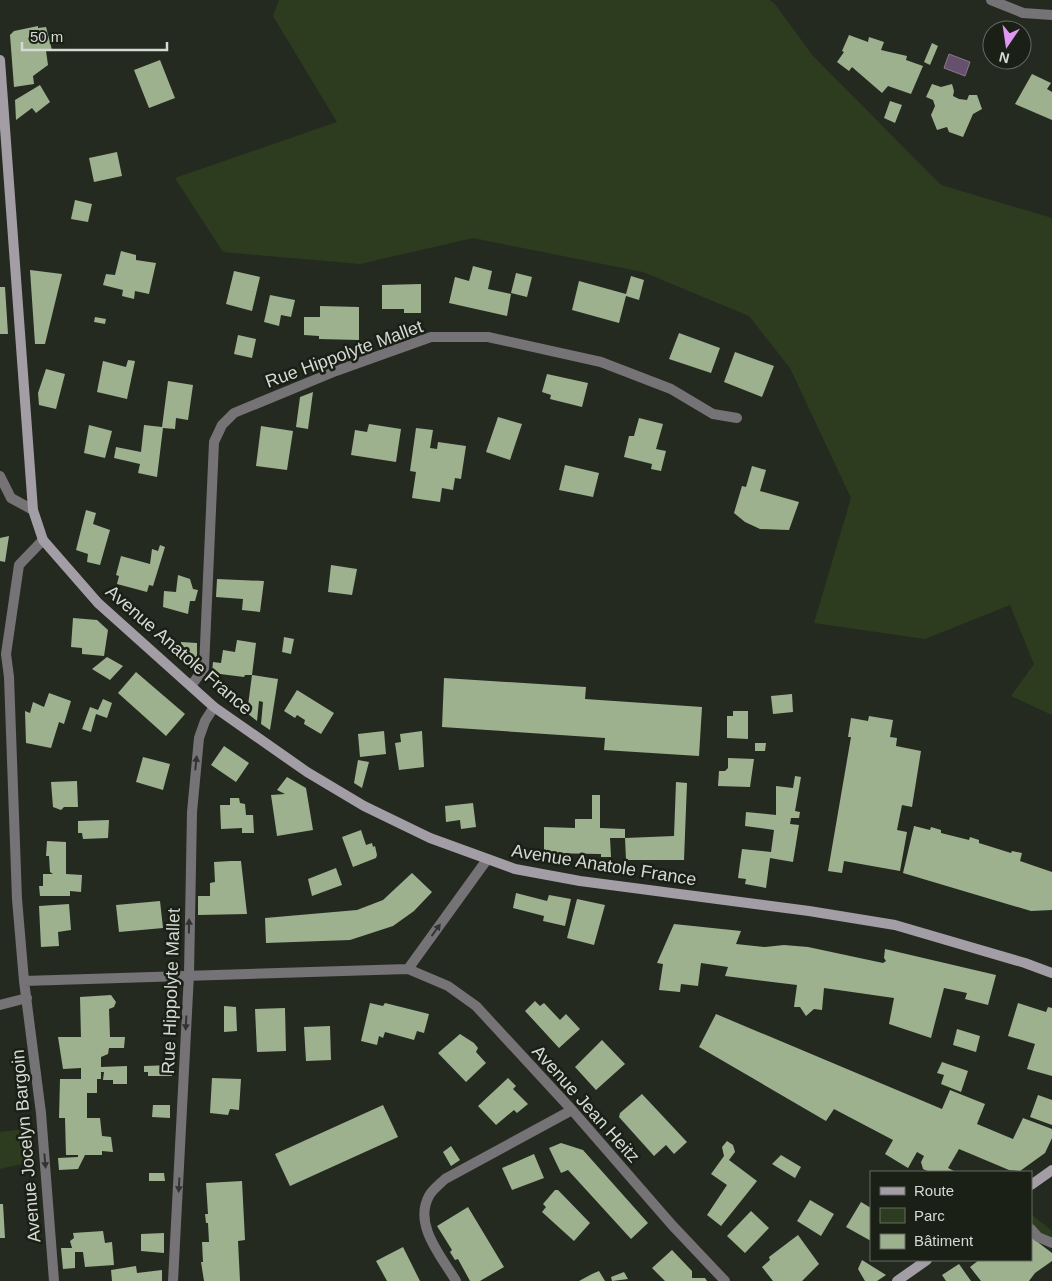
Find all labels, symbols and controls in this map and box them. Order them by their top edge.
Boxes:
scale bar [22,20,168,52]
north arrow [982,20,1032,70]
text: 50 m [30,28,63,45]
text: N [997,49,1011,67]
street label: Rue Hippolyte Mallet [263,316,425,392]
street label: Avenue Anatole France [102,581,256,719]
one-way arrow [192,755,200,771]
street label: Avenue Anatole France [510,841,698,889]
street label: Rue Hippolyte Mallet [158,908,184,1074]
one-way arrow [186,917,194,933]
one-way arrow [431,924,442,937]
one-way arrow [182,1015,190,1031]
street label: Avenue Jean Heitz [528,1041,644,1167]
street label: Avenue Jocelyn Bargoin [8,1049,44,1243]
one-way arrow [41,1154,49,1170]
legend [870,1171,1032,1261]
one-way arrow [175,1178,183,1194]
text: Route [914,1182,954,1199]
text: Parc [914,1207,945,1224]
text: Bâtiment [914,1232,974,1249]

